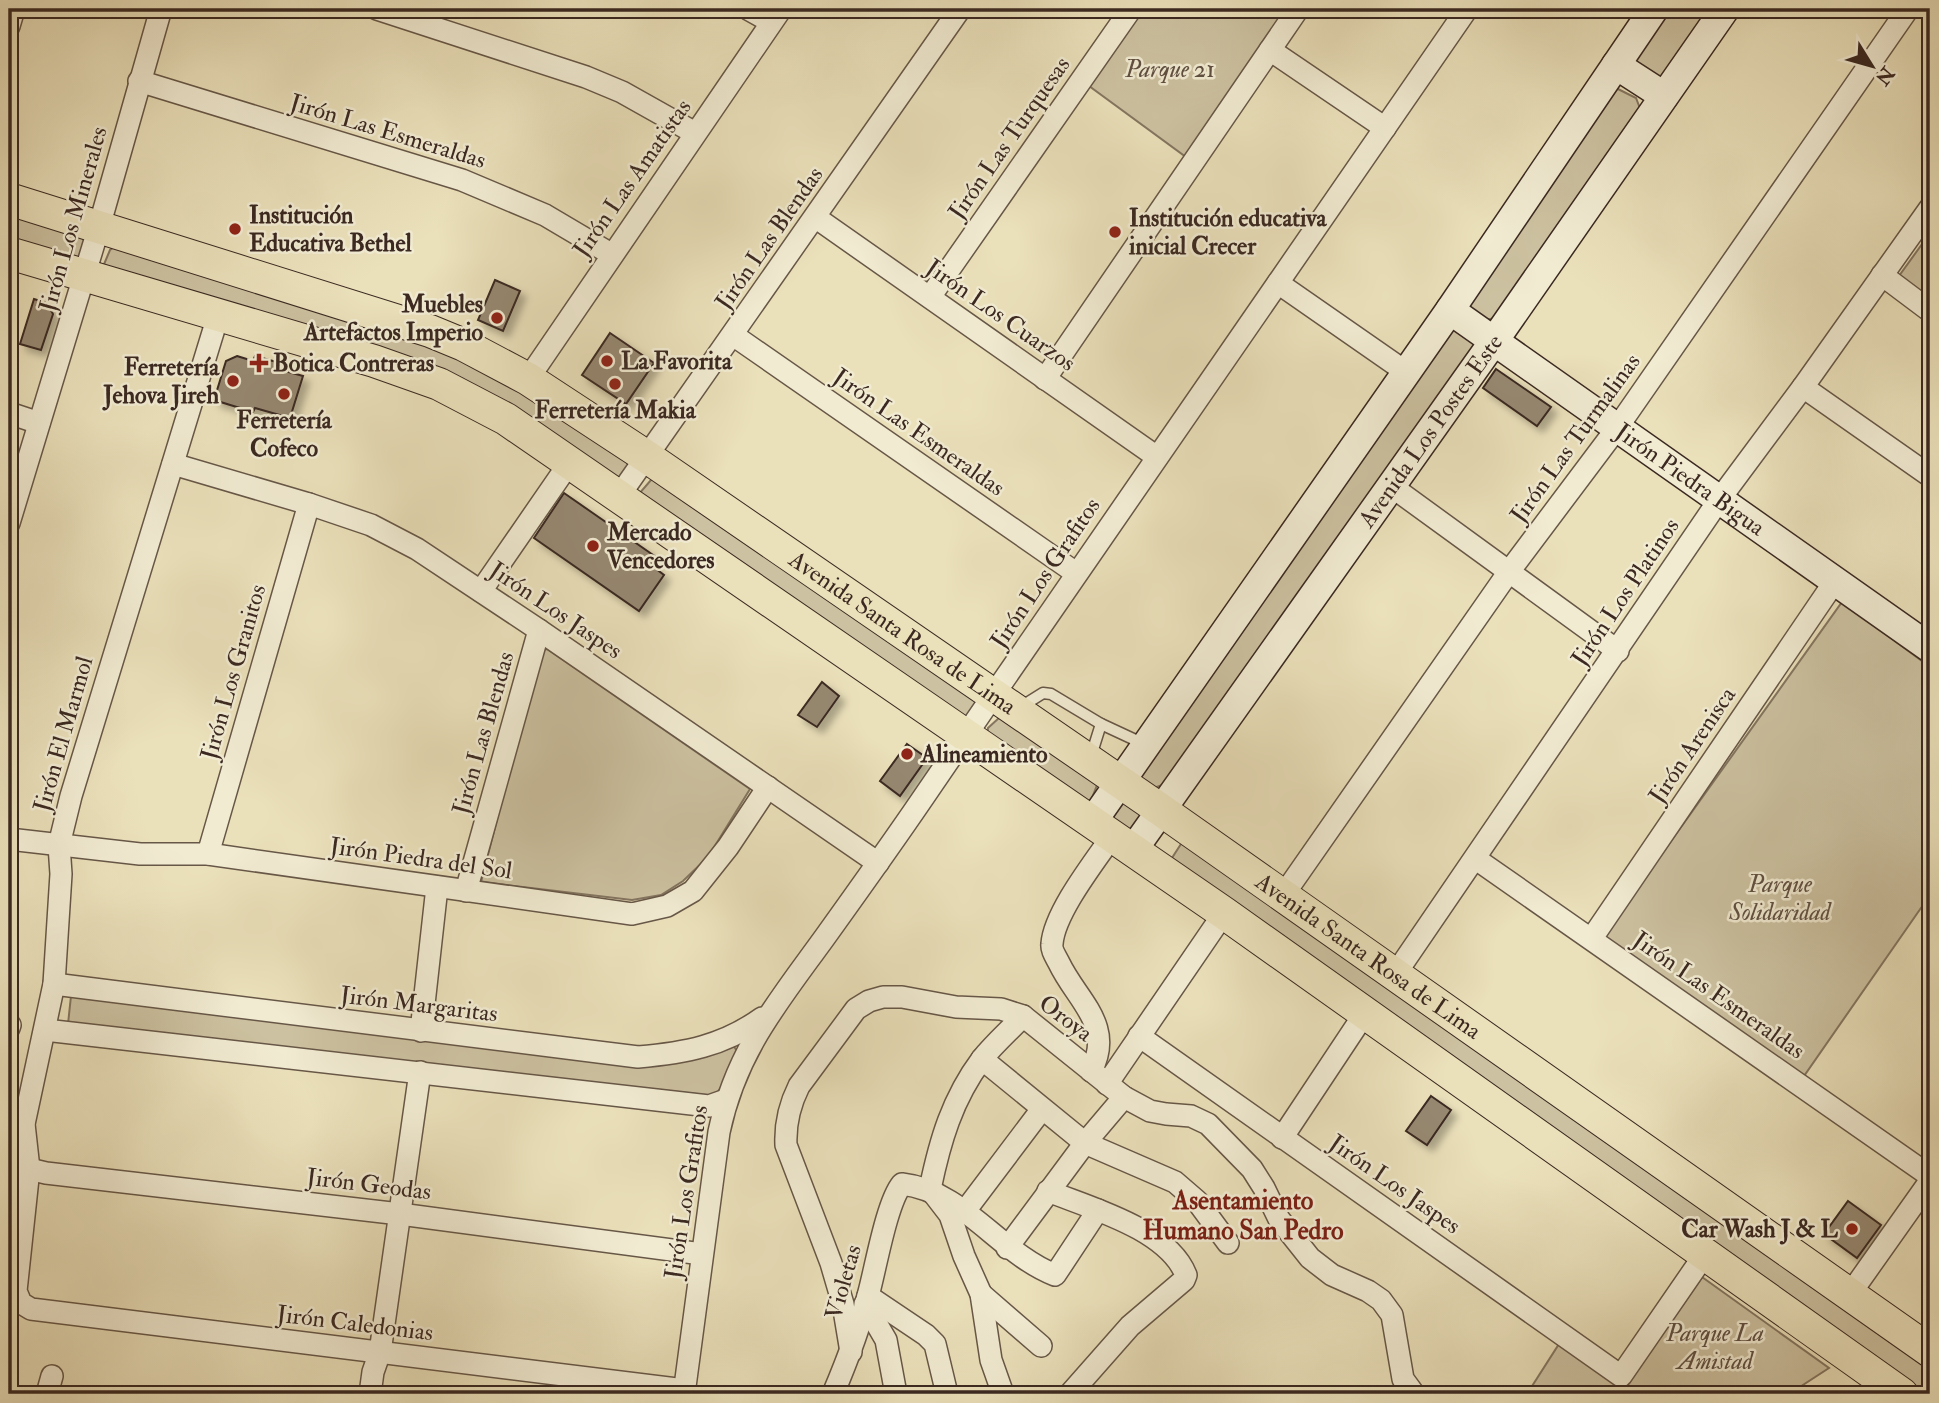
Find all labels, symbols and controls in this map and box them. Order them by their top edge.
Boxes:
north arrow [1838,32,1908,102]
street label: Jirón Las Turquesas [941,51,1077,227]
park label: Parque 21 [1124,54,1215,85]
text: N [1869,61,1900,90]
street label: Jirón Las Esmeraldas [285,87,490,176]
street label: Jirón Las Amatistas [566,93,699,264]
street label: Jirón Los Minerales [32,123,115,316]
street label: Jirón Las Blendas [708,160,830,317]
place label: Institución Educativa Bethel [249,200,412,259]
place label: Institución educativa inicial Crecer [1128,203,1328,262]
marker: Institución Educativa Bethel [227,221,243,237]
marker: Institución educativa inicial Crecer [1107,224,1123,240]
street label: Jirón Los Cuarzos [919,252,1082,379]
place label: Muebles Artefactos Imperio [303,289,483,348]
marker: Muebles Artefactos Imperio [489,310,505,326]
street label: Avenida Los Postes Este [1351,328,1510,535]
place label: La Favorita [621,346,733,377]
street label: Jirón Las Turmalinas [1503,347,1647,530]
place label: Botica Contreras [273,348,434,379]
place label: Ferretería Jehova Jireh [102,352,220,411]
marker: La Favorita [599,353,615,369]
marker: Botica Contreras [251,355,267,371]
street label: Jirón Las Esmeraldas [826,361,1011,503]
marker: Ferretería Jehova Jireh [225,373,241,389]
marker: Ferretería Makia [607,376,623,392]
marker: Ferretería Cofeco [276,386,292,402]
place label: Ferretería Makia [534,395,697,426]
place label: Ferretería Cofeco [236,405,333,464]
street label: Jirón Piedra Bigua [1608,416,1772,544]
street label: Jirón Los Grafitos [983,492,1107,656]
street label: Jirón Los Platinos [1564,512,1686,673]
place label: Mercado Vencedores [606,517,715,576]
marker: Mercado Vencedores [585,538,601,554]
street label: Avenida Santa Rosa de Lima [782,543,1023,723]
street label: Jirón Los Jaspes [482,554,628,666]
street label: Jirón Los Granitos [193,581,273,764]
street label: Jirón Las Blendas [445,648,522,819]
street label: Jirón El Marmol [26,653,100,816]
street label: Jirón Arenisca [1641,680,1743,811]
place label: Alineamiento [920,739,1048,770]
marker: Alineamiento [899,746,915,762]
street label: Jirón Piedra del Sol [327,830,514,887]
street label: Avenida Santa Rosa de Lima [1248,866,1488,1047]
park label: Parque Solidaridad [1728,869,1833,928]
street label: Jirón Las Esmeraldas [1626,924,1811,1066]
street label: Jirón Margaritas [337,979,499,1030]
street label: Oroya [1032,988,1100,1050]
street label: Jirón Los Grafitos [657,1103,716,1282]
street label: Jirón Los Jaspes [1322,1127,1467,1241]
street label: Jirón Geodas [304,1161,433,1208]
district label: Asentamiento Humano San Pedro [1142,1185,1344,1247]
place label: Car Wash J & L [1681,1214,1839,1245]
marker: Car Wash J & L [1844,1221,1860,1237]
street label: Violetas [818,1241,869,1323]
street label: Jirón Caledonias [274,1298,435,1348]
park label: Parque La Amistad [1665,1318,1764,1377]

